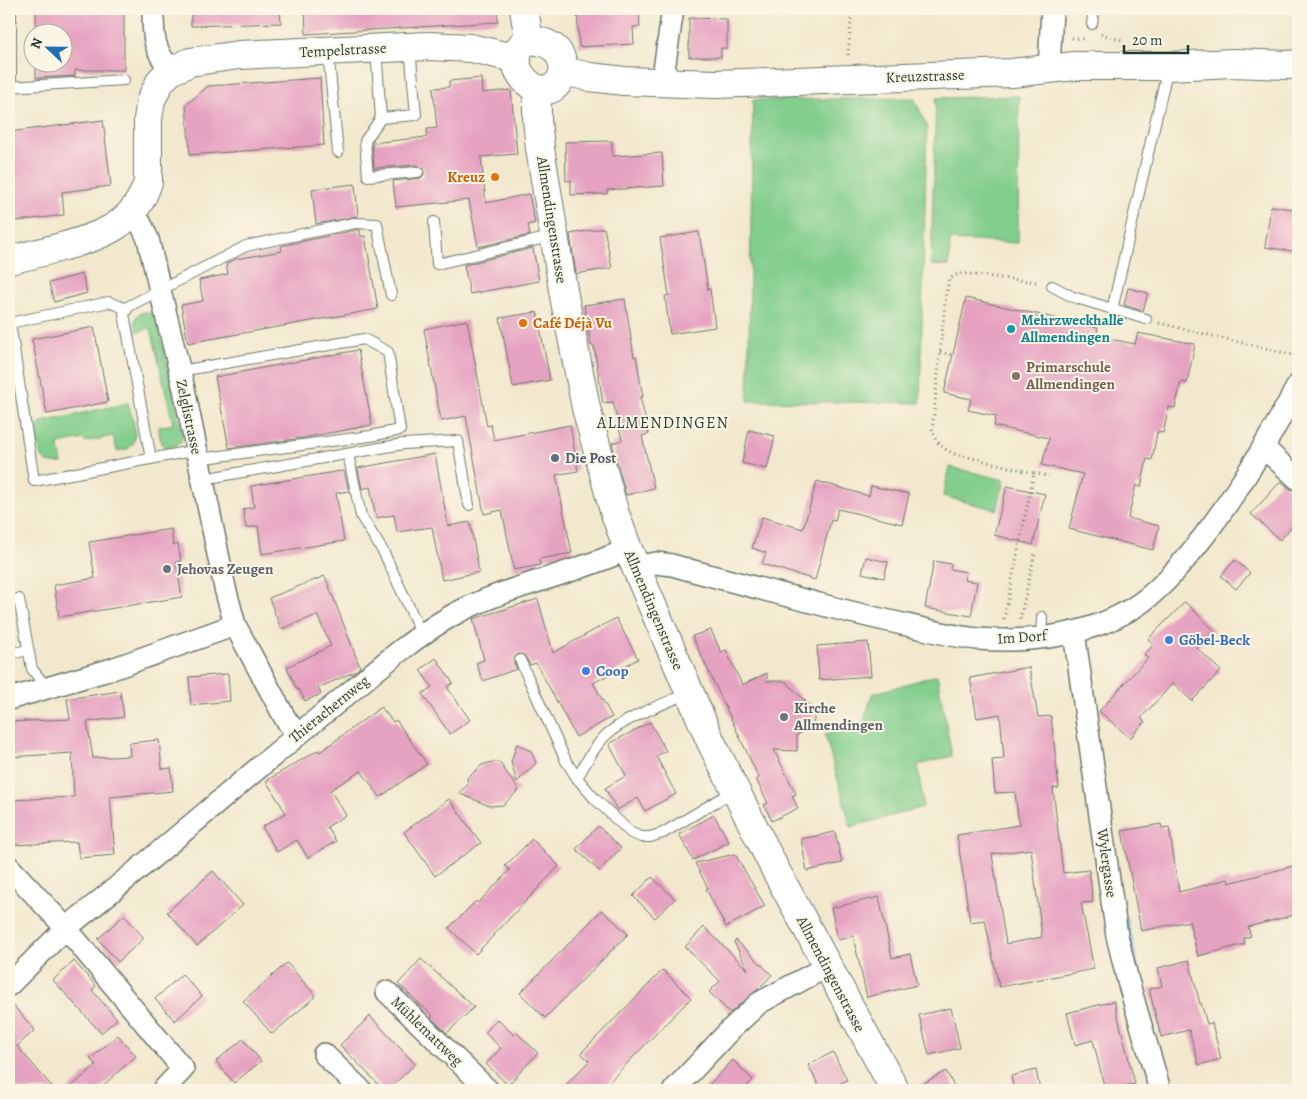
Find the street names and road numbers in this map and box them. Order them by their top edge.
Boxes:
street label: Tempelstrasse [299,38,387,62]
street label: Kreuzstrasse [885,65,965,87]
street label: Allmendingenstrasse [532,154,572,285]
street label: Zelglistrasse [171,378,207,457]
street label: Allmendingenstrasse [619,546,688,673]
street label: Im Dorf [997,625,1049,649]
street label: Thierachernweg [285,670,374,747]
street label: Wylergasse [1092,826,1122,899]
street label: Allmendingenstrasse [792,912,870,1036]
street label: Mühlemattweg [387,992,468,1071]

